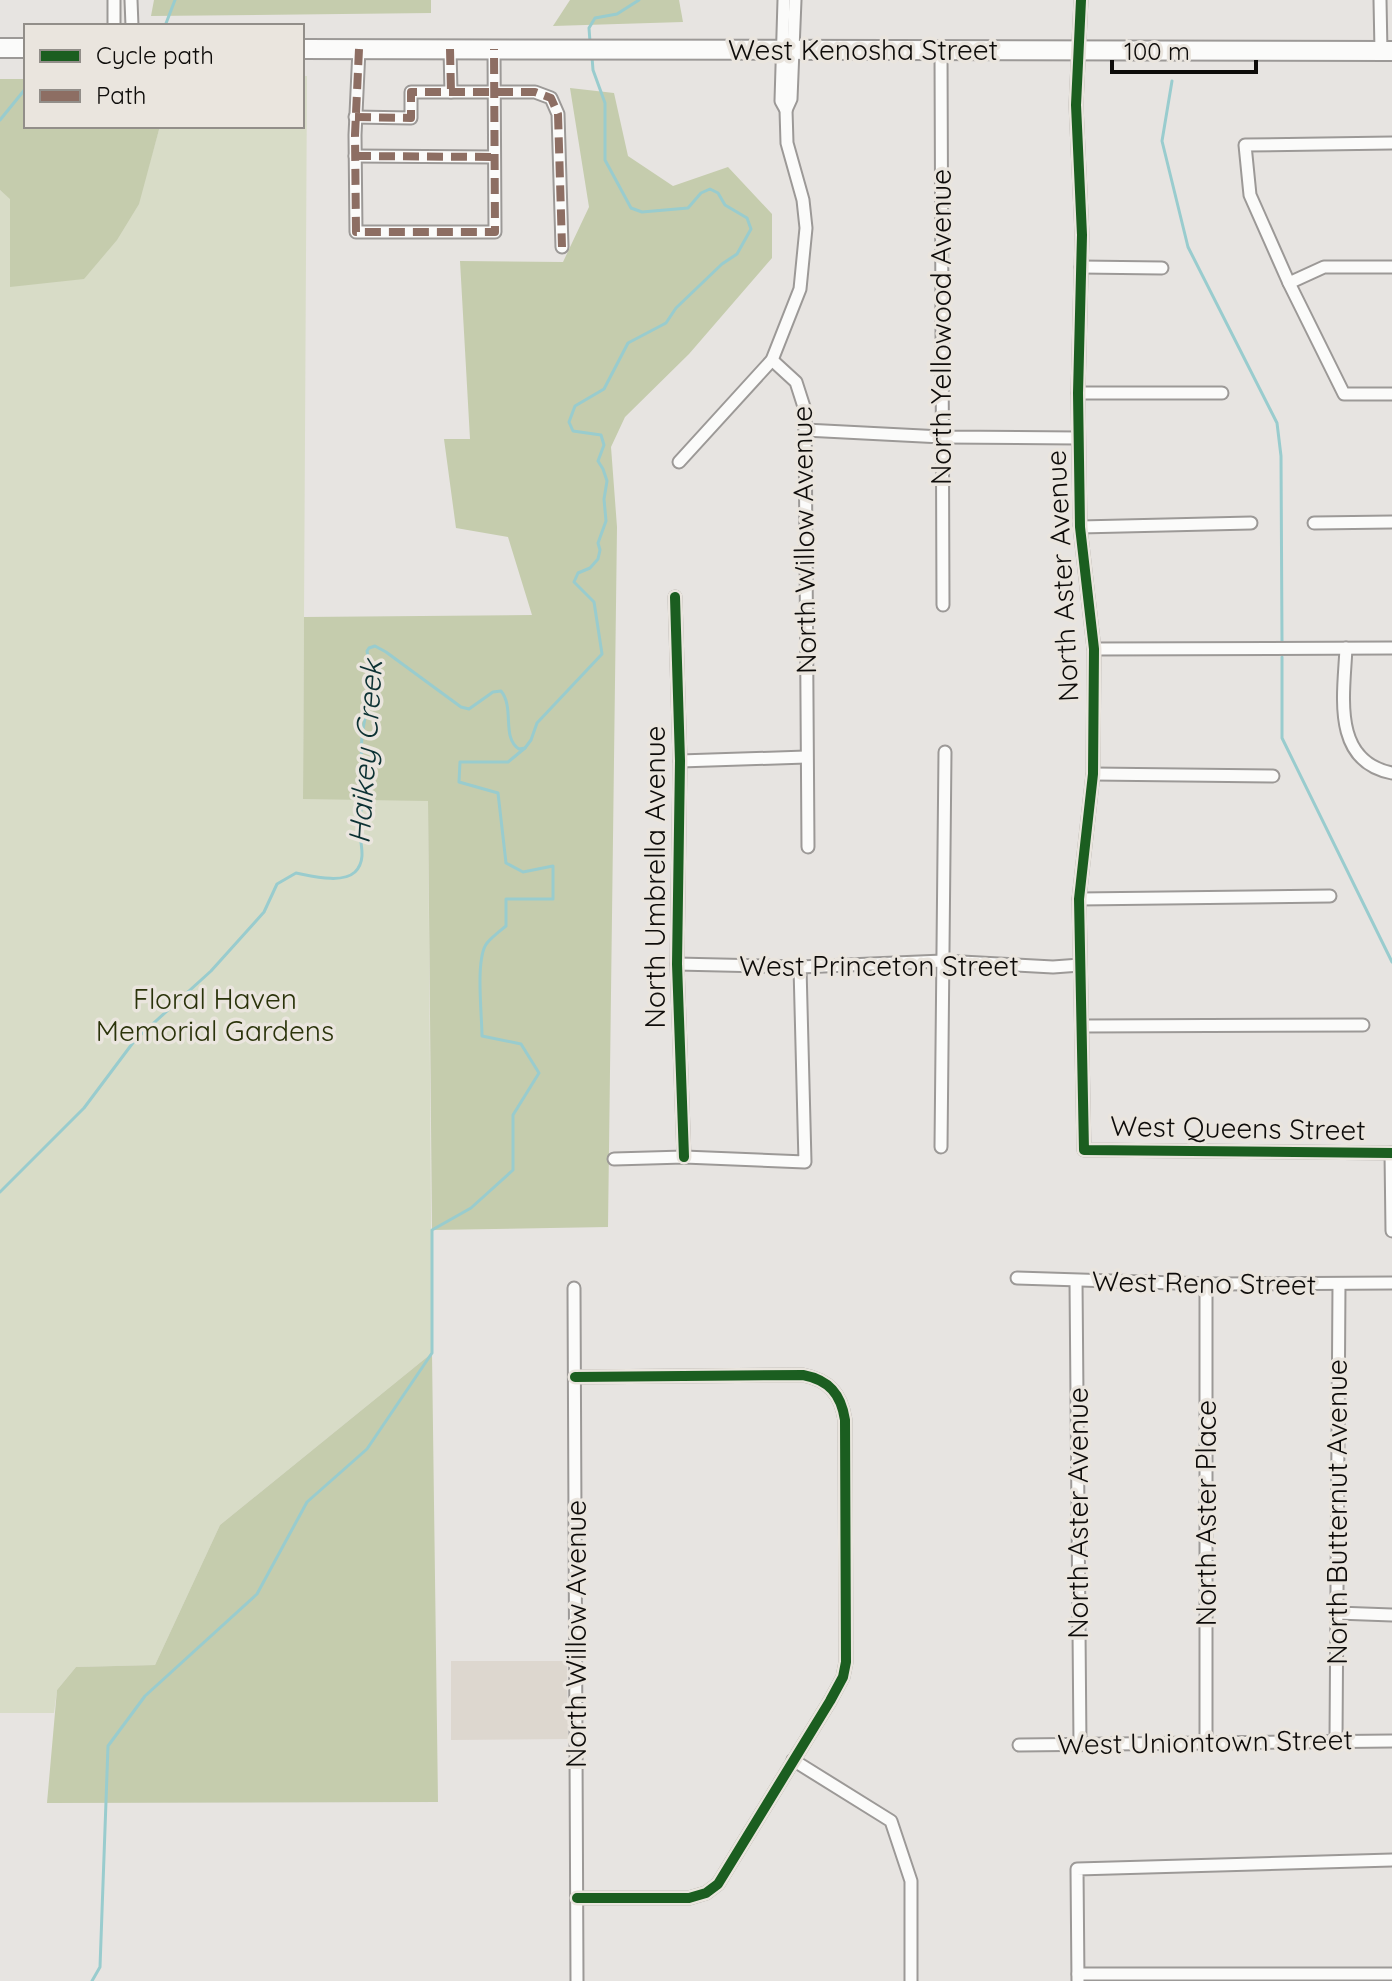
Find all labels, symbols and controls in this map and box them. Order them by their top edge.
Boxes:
legend [24,24,304,128]
scale bar [1112,24,1256,74]
street label: West Kenosha Street [728,32,998,67]
text: 100 m [1124,36,1190,66]
text: Cycle path [96,40,214,70]
text: Path [96,80,147,110]
street label: North Yellowood Avenue [923,169,958,485]
street label: North Willow Avenue [784,406,823,674]
street label: North Aster Avenue [1037,449,1086,703]
water label: Haikey Creek [340,656,391,845]
street label: North Umbrella Avenue [637,726,672,1028]
street label: West Princeton Street [739,948,1019,983]
park label: Floral Haven Memorial Gardens [96,981,334,1048]
street label: West Queens Street [1110,1108,1366,1147]
street label: West Reno Street [1092,1263,1317,1302]
street label: North Butternut Avenue [1319,1359,1354,1665]
street label: North Aster Avenue [1060,1387,1095,1639]
street label: North Aster Place [1188,1400,1223,1626]
street label: North Willow Avenue [558,1500,593,1768]
street label: West Uniontown Street [1057,1721,1353,1762]

